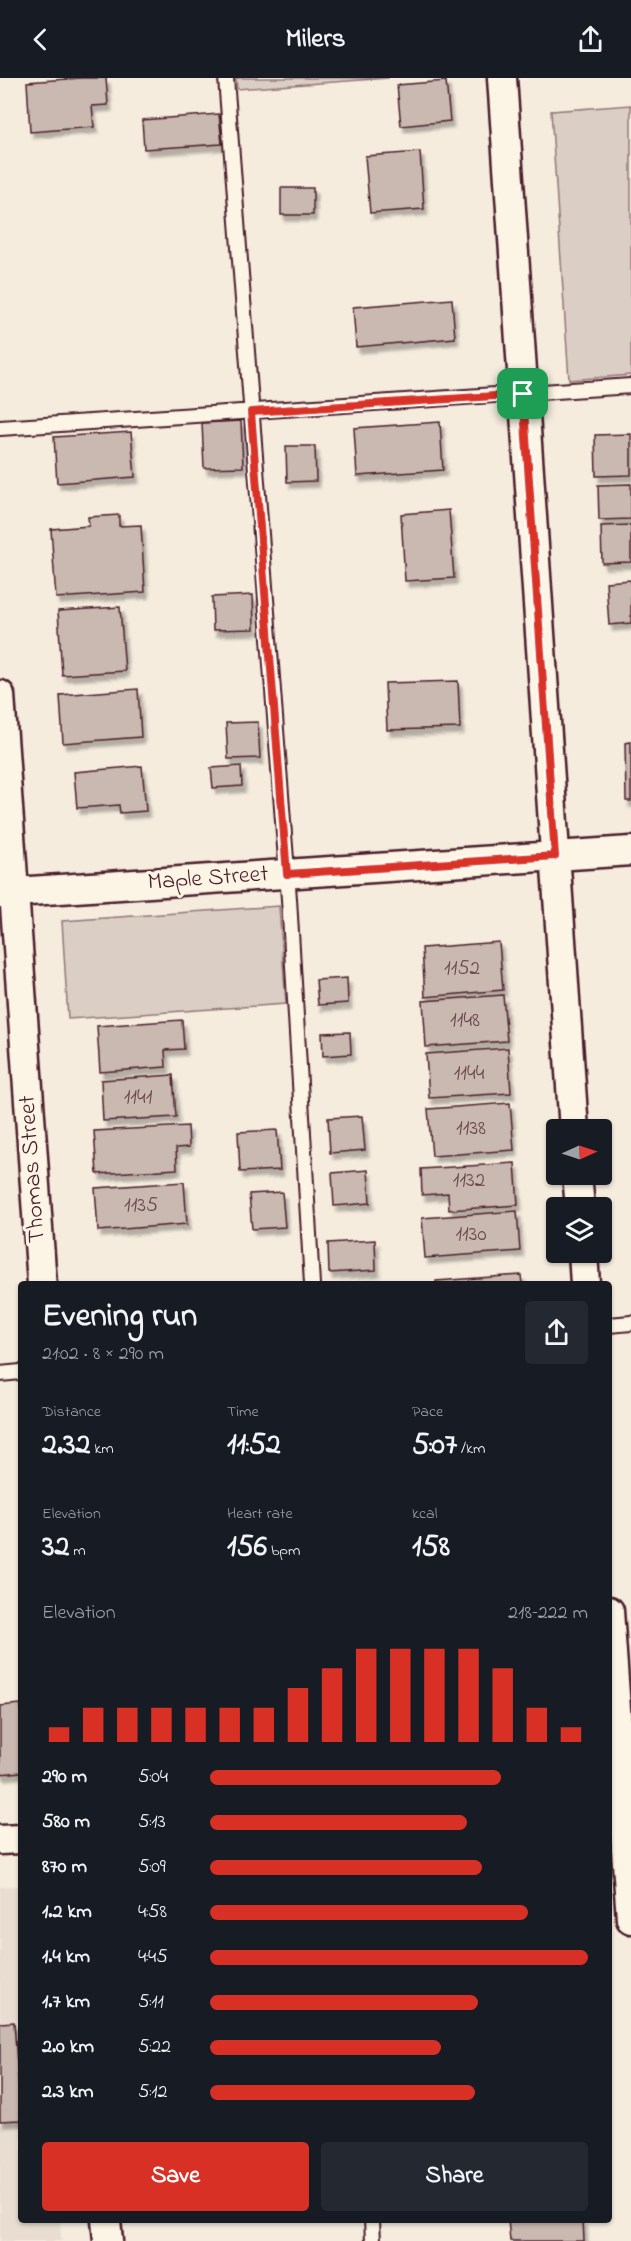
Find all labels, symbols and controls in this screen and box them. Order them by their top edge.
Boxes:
text: Milers [286,20,346,59]
icon: back [24,23,57,56]
icon: share [574,23,607,56]
pin [497,368,548,419]
icon: arrive [506,377,539,410]
street label: Maple Street [146,857,270,901]
house number: 1152 [444,954,480,984]
house number: 1148 [450,1006,480,1036]
house number: 1144 [454,1059,485,1089]
house number: 1141 [124,1083,153,1113]
street label: Thomas Street [10,1094,56,1244]
house number: 1138 [456,1114,486,1144]
north arrow [546,1119,612,1185]
map controls [546,1119,612,1263]
house number: 1132 [453,1166,485,1196]
house number: 1135 [124,1191,158,1221]
button: layers [546,1197,612,1263]
house number: 1130 [455,1220,487,1250]
text: Evening run [42,1293,197,1341]
button: share [525,1301,588,1364]
text: 21:02 · 8 × 290 m [42,1340,164,1369]
text: Distance [42,1400,101,1424]
text: Time [227,1400,259,1424]
text: Pace [412,1400,443,1424]
text: 2.32 [42,1424,90,1468]
text: 11:52 [227,1424,281,1468]
text: 5:07 [412,1424,457,1468]
text: km [90,1437,114,1461]
text: /km [457,1437,485,1461]
text: Elevation [42,1502,101,1526]
text: Heart rate [227,1502,293,1526]
text: kcal [412,1502,437,1526]
text: 32 [42,1526,69,1570]
text: 156 [227,1526,267,1570]
text: 158 [412,1526,450,1570]
text: m [69,1539,86,1563]
text: bpm [267,1539,300,1563]
text: Elevation [42,1599,116,1628]
text: 218–222 m [508,1599,588,1628]
text: 290 m [42,1763,87,1792]
text: 5:04 [138,1763,168,1792]
text: 580 m [42,1808,90,1837]
text: 5:13 [138,1808,166,1837]
text: 870 m [42,1853,87,1882]
text: 5:09 [138,1853,166,1882]
text: 1.2 km [42,1898,92,1927]
text: 4:58 [138,1898,167,1927]
text: 1.4 km [42,1943,90,1972]
text: 4:45 [138,1943,168,1972]
text: 1.7 km [42,1988,90,2017]
text: 5:11 [138,1988,164,2017]
text: 2.0 km [42,2033,94,2062]
text: 5:22 [138,2033,171,2062]
text: 2.3 km [42,2078,94,2107]
text: 5:12 [138,2078,167,2107]
button: Save [42,2142,309,2211]
button: Share [321,2142,588,2211]

